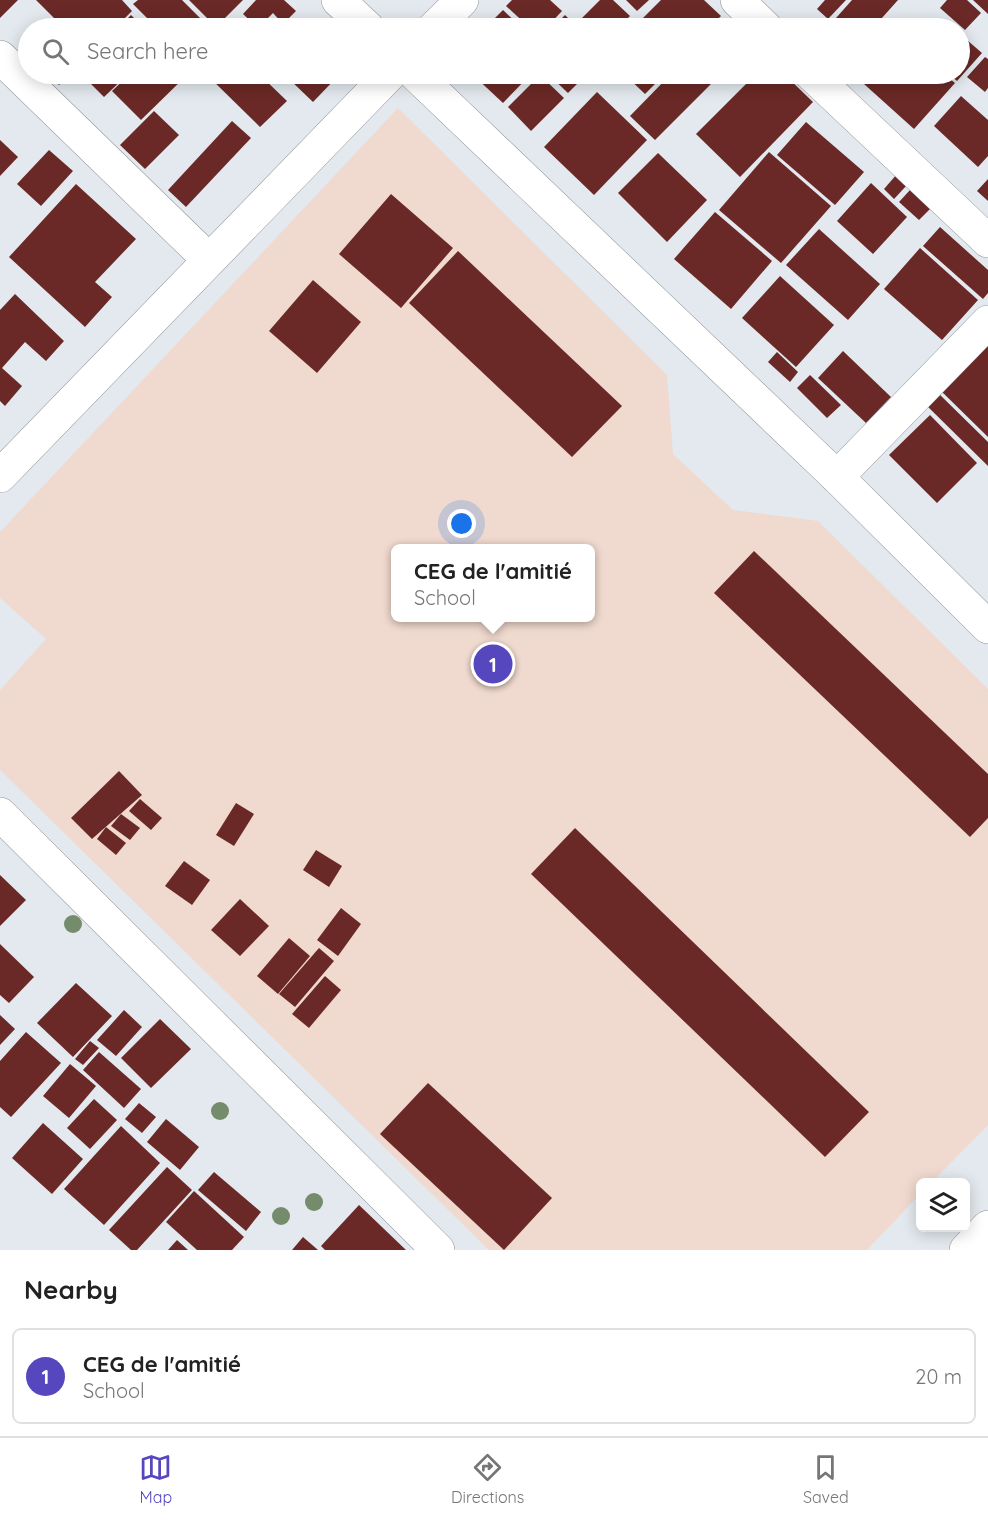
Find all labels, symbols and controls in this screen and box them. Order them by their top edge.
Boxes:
search box [18,18,970,84]
icon: search [39,35,72,68]
text: Search here [87,37,208,65]
your location [447,509,476,538]
popup [391,544,595,622]
text: CEG de l'amitié [414,557,572,585]
text: School [414,585,476,610]
pin: 1 [474,642,512,686]
map controls [916,1178,970,1232]
button: layers [916,1178,970,1232]
text: Nearby [24,1273,118,1306]
text: CEG de l'amitié [83,1350,241,1378]
text: 1 [42,1364,49,1389]
text: 20 m [915,1364,962,1389]
text: School [83,1378,145,1403]
tab: Map [139,1451,172,1507]
tab: Directions [451,1451,524,1507]
tab: Saved [803,1451,849,1507]

